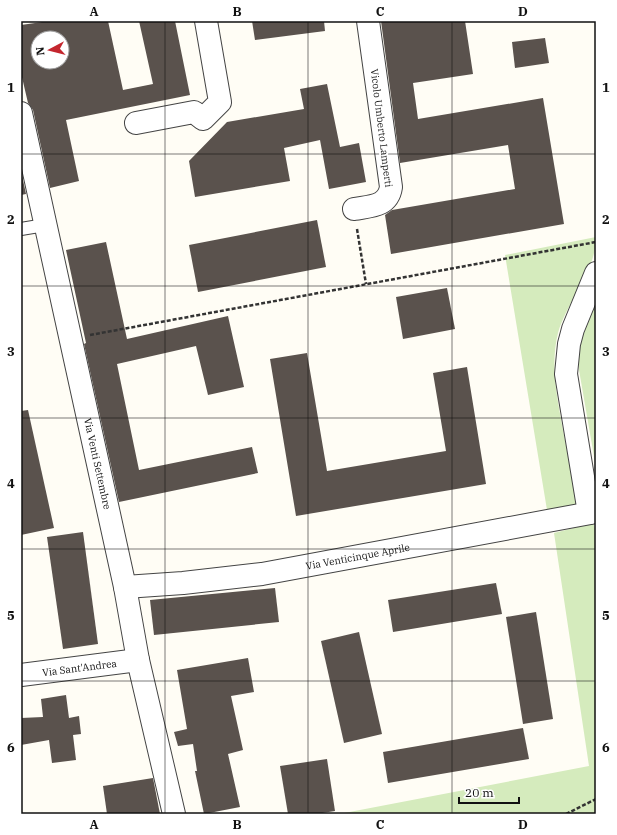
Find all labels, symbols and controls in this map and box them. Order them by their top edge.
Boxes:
text: A [89,3,99,20]
text: B [232,3,242,20]
text: C [376,3,385,20]
text: D [518,3,528,20]
north arrow [30,30,70,70]
text: N [33,46,48,56]
street label: Vicolo Umberto Lamperti [368,68,395,188]
text: 1 [7,79,15,96]
text: 1 [602,79,610,96]
text: 2 [7,211,15,228]
text: 2 [602,211,610,228]
text: 3 [7,343,15,360]
text: 3 [602,343,610,360]
street label: Via Venti Settembre [81,417,114,511]
text: 4 [7,475,15,492]
text: 4 [602,475,610,492]
street label: Via Venticinque Aprile [305,541,411,573]
text: 5 [7,607,15,624]
text: 5 [602,607,610,624]
street label: Via Sant'Andrea [41,657,118,679]
text: 6 [7,739,15,756]
text: 6 [602,739,610,756]
scale bar [459,779,519,805]
text: 20 m [465,785,494,800]
text: A [89,816,99,833]
text: B [232,816,242,833]
text: C [376,816,385,833]
text: D [518,816,528,833]

